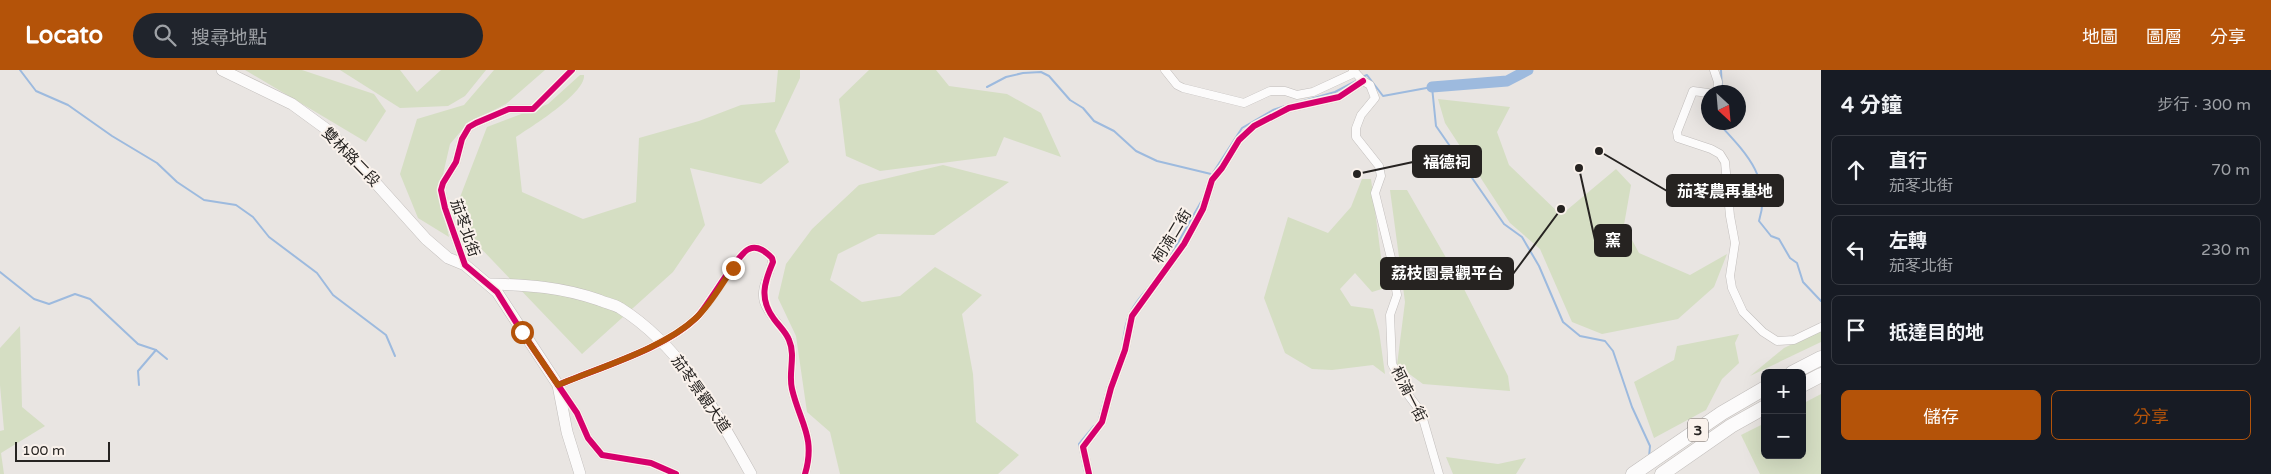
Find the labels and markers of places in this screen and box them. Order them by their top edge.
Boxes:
callout: 福德祠 [1413,146,1481,177]
callout: 茄苳農再基地 [1667,175,1783,206]
callout: 窯 [1595,225,1631,256]
callout: 荔枝園景觀平台 [1381,258,1513,289]

